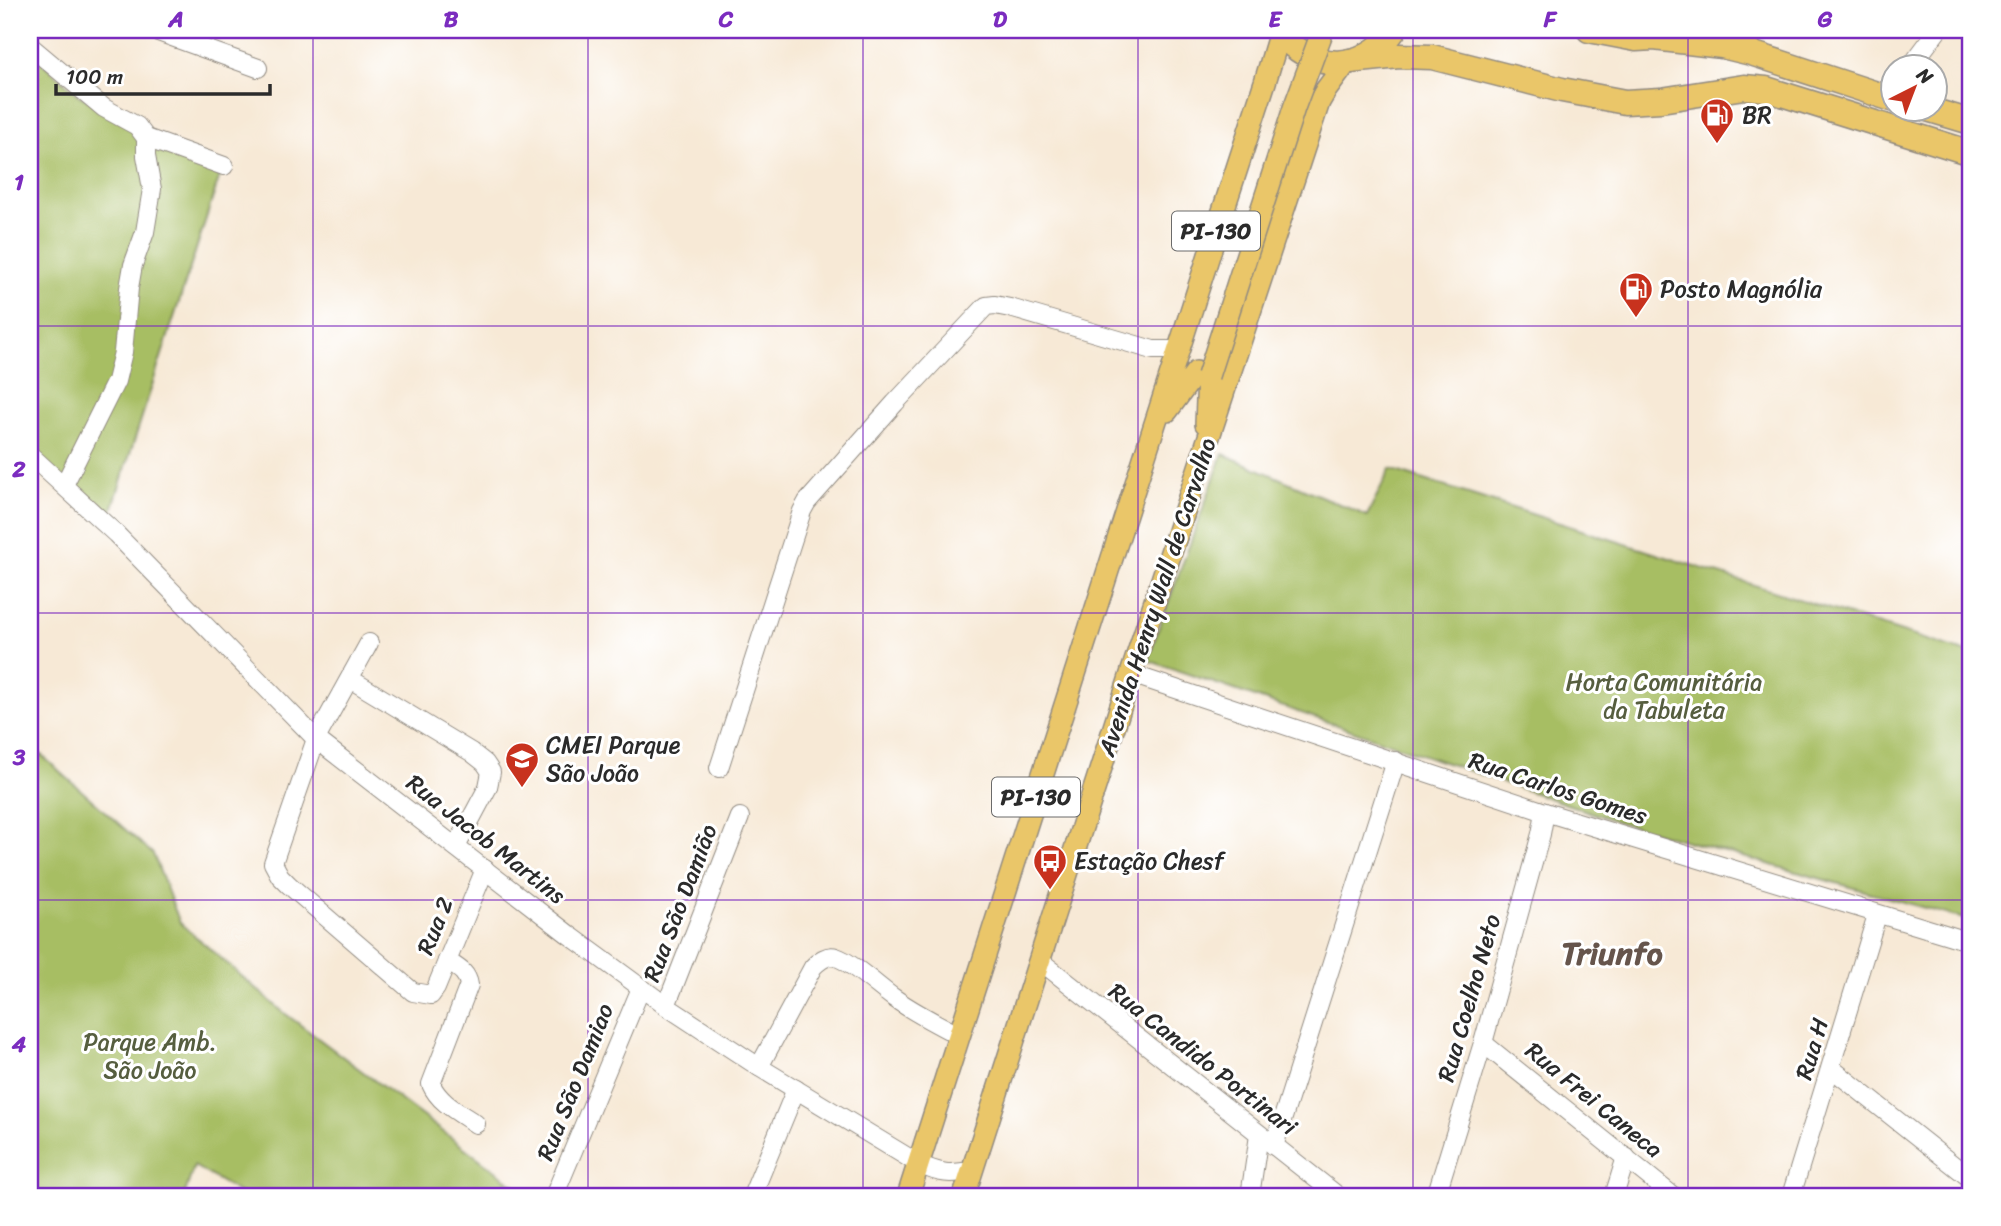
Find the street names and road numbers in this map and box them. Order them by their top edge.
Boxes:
road number: PI-130 [1172,212,1260,250]
street label: Avenida Henry Wall de Carvalho [1085,432,1228,763]
street label: Rua Carlos Gomes [1463,739,1653,837]
street label: Rua Jacob Martins [397,763,575,915]
road number: PI-130 [992,778,1080,817]
street label: Rua São Damião [631,818,729,988]
street label: Rua 2 [404,890,466,961]
street label: Rua Coelho Neto [1425,909,1513,1087]
street label: Rua Candido Portinari [1099,971,1307,1147]
street label: Rua São Damiao [524,997,626,1167]
street label: Rua H [1783,1013,1841,1085]
street label: Rua Frei Caneca [1516,1031,1672,1169]

